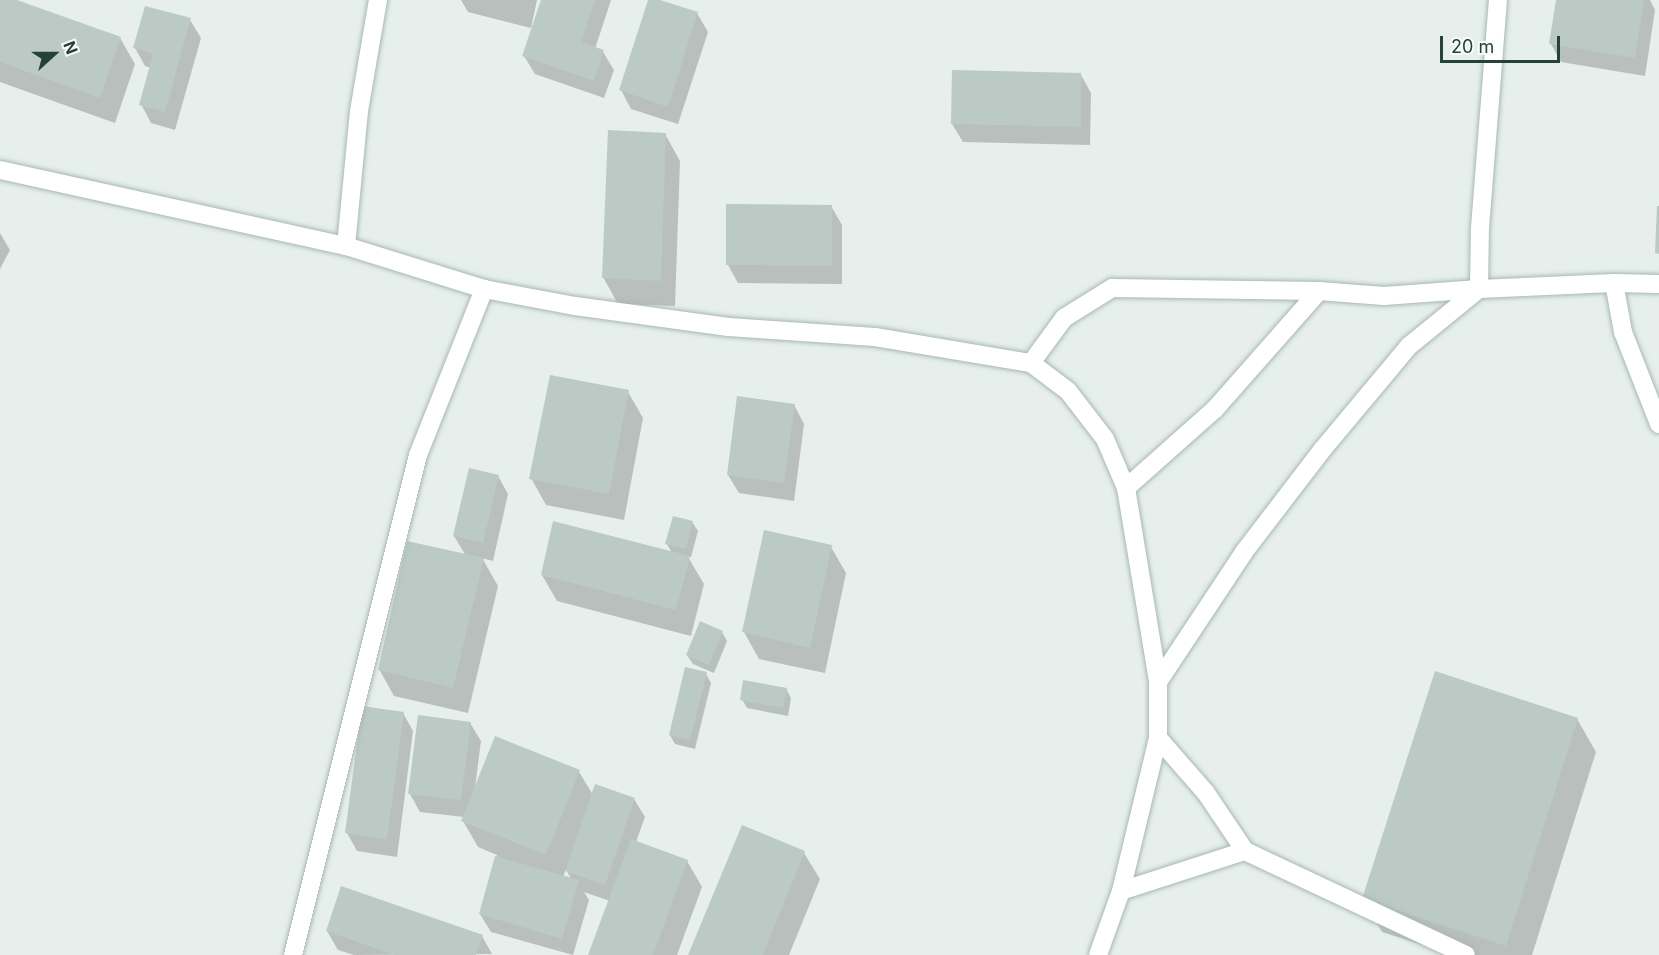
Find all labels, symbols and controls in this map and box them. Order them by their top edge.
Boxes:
north arrow [24,24,84,84]
scale bar [1443,24,1563,62]
text: 20 m [1451,36,1494,57]
text: N [59,38,82,57]

